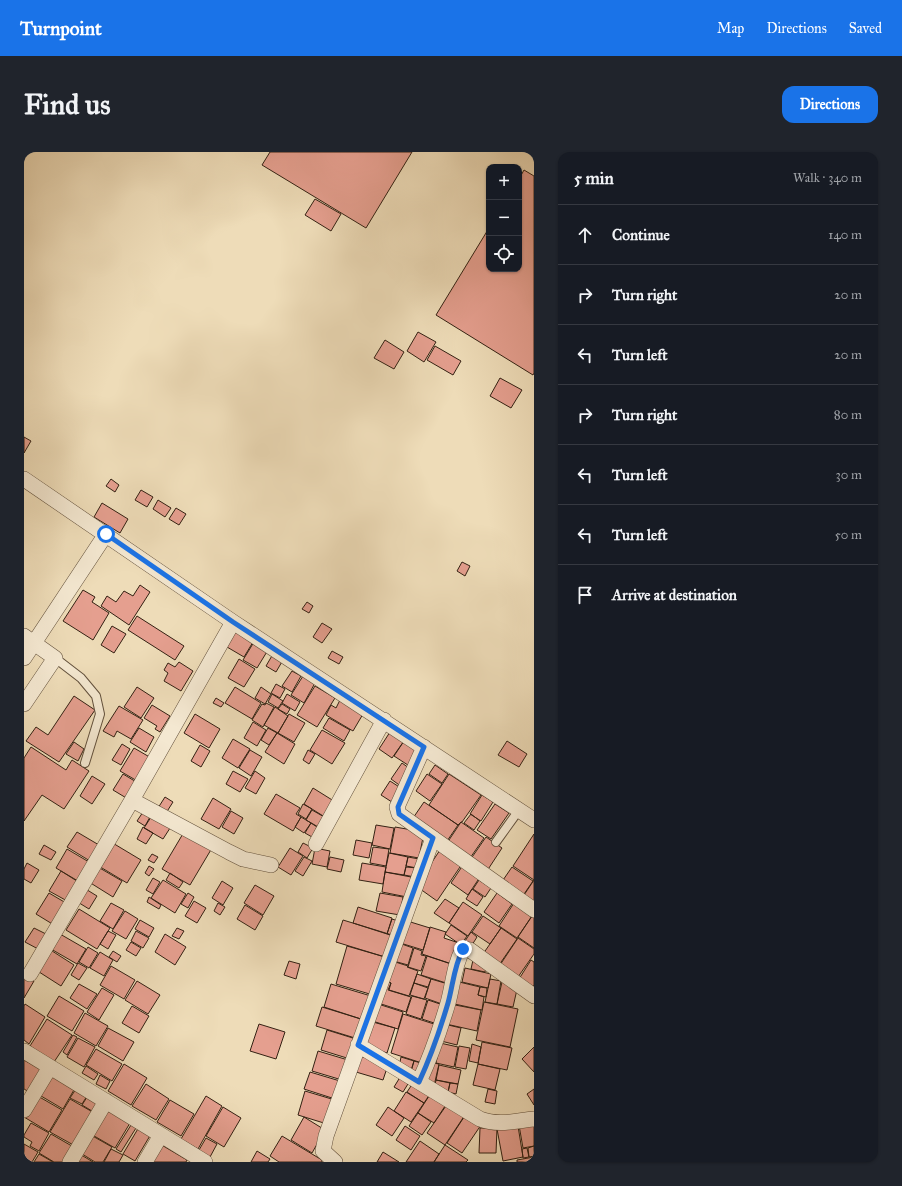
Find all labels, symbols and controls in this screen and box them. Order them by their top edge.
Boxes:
text: Turnpoint [20,17,102,40]
text: Map [717,20,744,37]
text: Directions [766,20,827,37]
text: Saved [849,20,882,37]
button: Directions [782,86,878,123]
text: Find us [24,87,110,122]
map controls [486,164,522,272]
button: + [486,164,522,200]
text: 5 min [574,168,614,189]
text: Walk · 340 m [793,170,862,186]
button: − [486,200,522,236]
icon: ahead [574,224,596,246]
text: Continue [612,226,670,244]
text: 140 m [828,227,862,243]
button: locate [486,236,522,272]
icon: right [574,284,596,306]
text: Turn right [612,286,677,304]
text: 20 m [834,287,862,303]
icon: left [574,344,596,366]
text: Turn left [612,346,668,364]
text: 20 m [834,347,862,363]
icon: right [574,404,596,426]
text: Turn right [612,406,677,424]
text: 80 m [834,407,862,423]
icon: left [574,464,596,486]
text: Turn left [612,466,668,484]
text: 30 m [836,467,862,483]
icon: left [574,524,596,546]
route start [97,525,115,543]
text: Turn left [612,526,668,544]
text: 50 m [835,527,862,543]
icon: arrive [574,584,596,606]
text: Arrive at destination [612,586,737,604]
route end [454,940,472,958]

